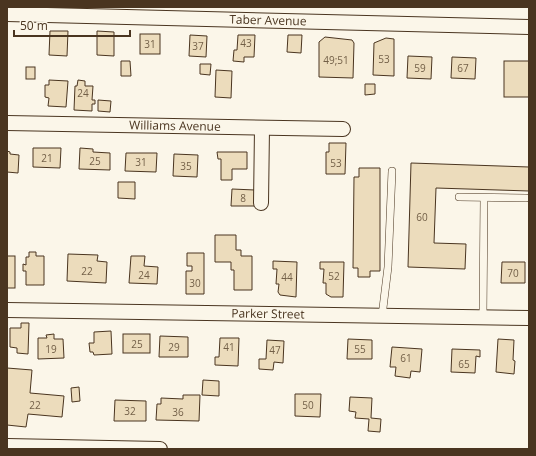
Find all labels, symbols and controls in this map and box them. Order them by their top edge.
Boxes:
street label: Taber Avenue [229,11,307,29]
scale bar [14,12,130,38]
text: 50 m [20,17,48,34]
house number: 43 [240,36,252,50]
house number: 31 [144,37,156,51]
house number: 37 [192,39,204,53]
house number: 53 [378,52,390,66]
house number: 49;51 [323,53,349,67]
house number: 59 [414,61,426,75]
house number: 67 [457,61,469,75]
house number: 24 [77,86,89,100]
street label: Williams Avenue [129,116,221,135]
house number: 21 [41,151,53,165]
house number: 25 [89,154,101,168]
house number: 31 [135,155,147,169]
house number: 53 [330,156,342,170]
house number: 35 [180,159,192,173]
house number: 8 [240,191,246,205]
house number: 60 [416,210,428,224]
house number: 22 [81,264,93,278]
house number: 70 [507,266,519,280]
house number: 24 [138,268,150,282]
house number: 52 [328,269,340,283]
house number: 44 [281,270,293,284]
house number: 30 [189,276,201,290]
street label: Parker Street [231,304,305,323]
house number: 25 [131,337,143,351]
house number: 29 [168,340,180,354]
house number: 41 [223,340,235,354]
house number: 19 [45,342,57,356]
house number: 55 [354,342,366,356]
house number: 47 [269,343,281,357]
house number: 61 [400,351,412,365]
house number: 65 [458,357,470,371]
house number: 22 [29,398,41,412]
house number: 50 [302,398,314,412]
house number: 32 [124,404,136,418]
house number: 36 [172,405,184,419]

